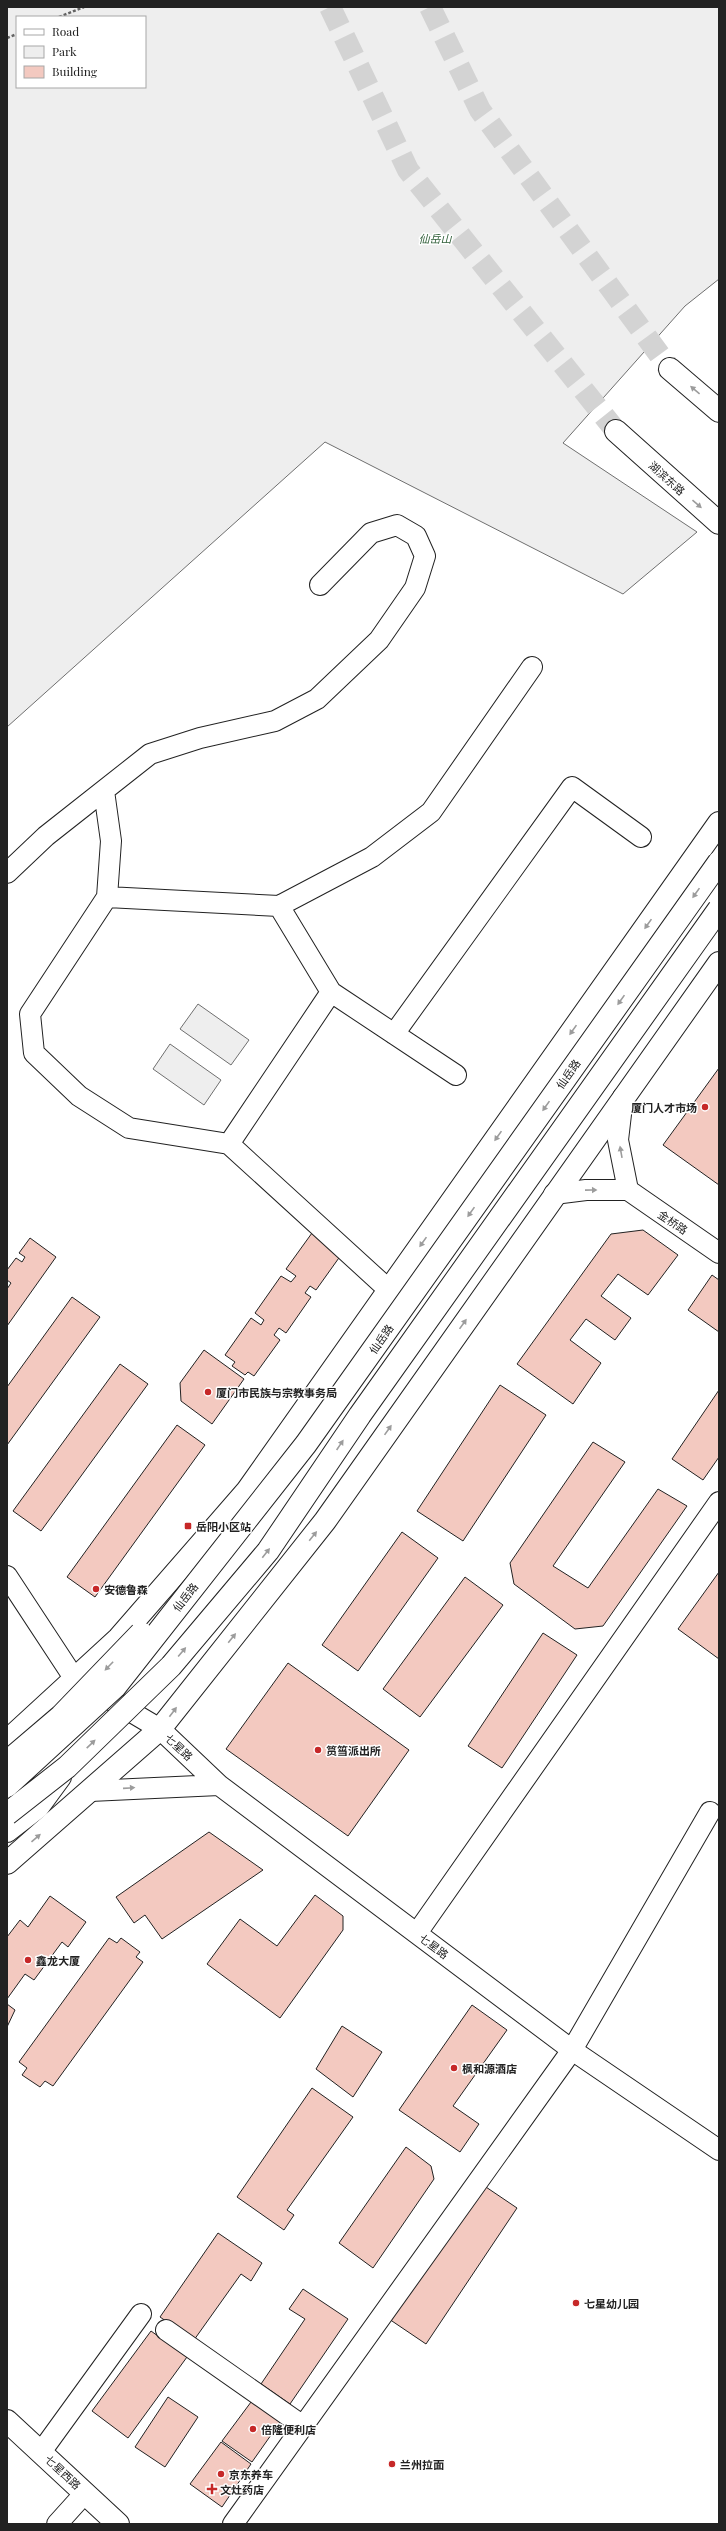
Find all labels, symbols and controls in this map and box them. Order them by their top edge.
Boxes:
legend [16,16,146,88]
text: Road [52,23,79,39]
text: Park [52,43,77,59]
text: Building [52,63,98,79]
park label: 仙岳山 [419,231,452,246]
one-way arrow [689,385,700,394]
street label: 湖滨东路 [646,458,688,498]
one-way arrow [692,500,702,509]
one-way arrow [692,888,700,899]
one-way arrow [644,918,652,929]
one-way arrow [617,994,625,1005]
one-way arrow [569,1024,577,1035]
street label: 仙岳路 [552,1056,584,1092]
one-way arrow [542,1100,550,1111]
place label: 厦门人才市场 [631,1100,697,1115]
marker: 厦门人才市场 [700,1102,710,1112]
one-way arrow [494,1131,502,1141]
one-way arrow [617,1146,623,1158]
one-way arrow [585,1187,598,1193]
one-way arrow [467,1206,475,1217]
street label: 金桥路 [655,1207,691,1237]
one-way arrow [419,1237,427,1247]
one-way arrow [459,1319,467,1329]
street label: 仙岳路 [365,1321,397,1357]
place label: 厦门市民族与宗教事务局 [216,1385,337,1400]
marker: 厦门市民族与宗教事务局 [203,1387,213,1397]
one-way arrow [384,1425,392,1436]
one-way arrow [336,1440,344,1451]
place label: 岳阳小区站 [196,1519,251,1534]
marker: 岳阳小区站 [183,1521,193,1531]
one-way arrow [308,1531,317,1541]
one-way arrow [262,1547,271,1558]
street label: 仙岳路 [169,1579,201,1615]
place label: 安德鲁森 [104,1582,148,1597]
marker: 安德鲁森 [91,1584,101,1594]
one-way arrow [227,1632,236,1643]
one-way arrow [178,1647,187,1657]
one-way arrow [104,1661,114,1671]
one-way arrow [169,1707,177,1718]
street label: 七星路 [162,1730,196,1764]
one-way arrow [86,1739,96,1749]
place label: 筼筜派出所 [326,1743,381,1758]
marker: 筼筜派出所 [313,1745,323,1755]
one-way arrow [123,1785,135,1792]
one-way arrow [31,1833,41,1842]
street label: 七星路 [416,1930,452,1962]
place label: 鑫龙大厦 [36,1953,80,1968]
marker: 鑫龙大厦 [23,1955,33,1965]
place label: 枫和源酒店 [462,2061,517,2076]
marker: 枫和源酒店 [449,2063,459,2073]
place label: 七星幼儿园 [584,2296,639,2311]
marker: 七星幼儿园 [571,2298,581,2308]
place label: 倍隆便利店 [261,2422,316,2437]
marker: 倍隆便利店 [248,2424,258,2434]
street label: 七星西路 [42,2452,84,2492]
place label: 兰州拉面 [400,2457,444,2472]
marker: 兰州拉面 [387,2459,397,2469]
place label: 京东养车 [229,2467,273,2482]
marker: 京东养车 [216,2469,226,2479]
place label: 文灶药店 [220,2482,264,2497]
marker: 文灶药店 [207,2484,217,2494]

